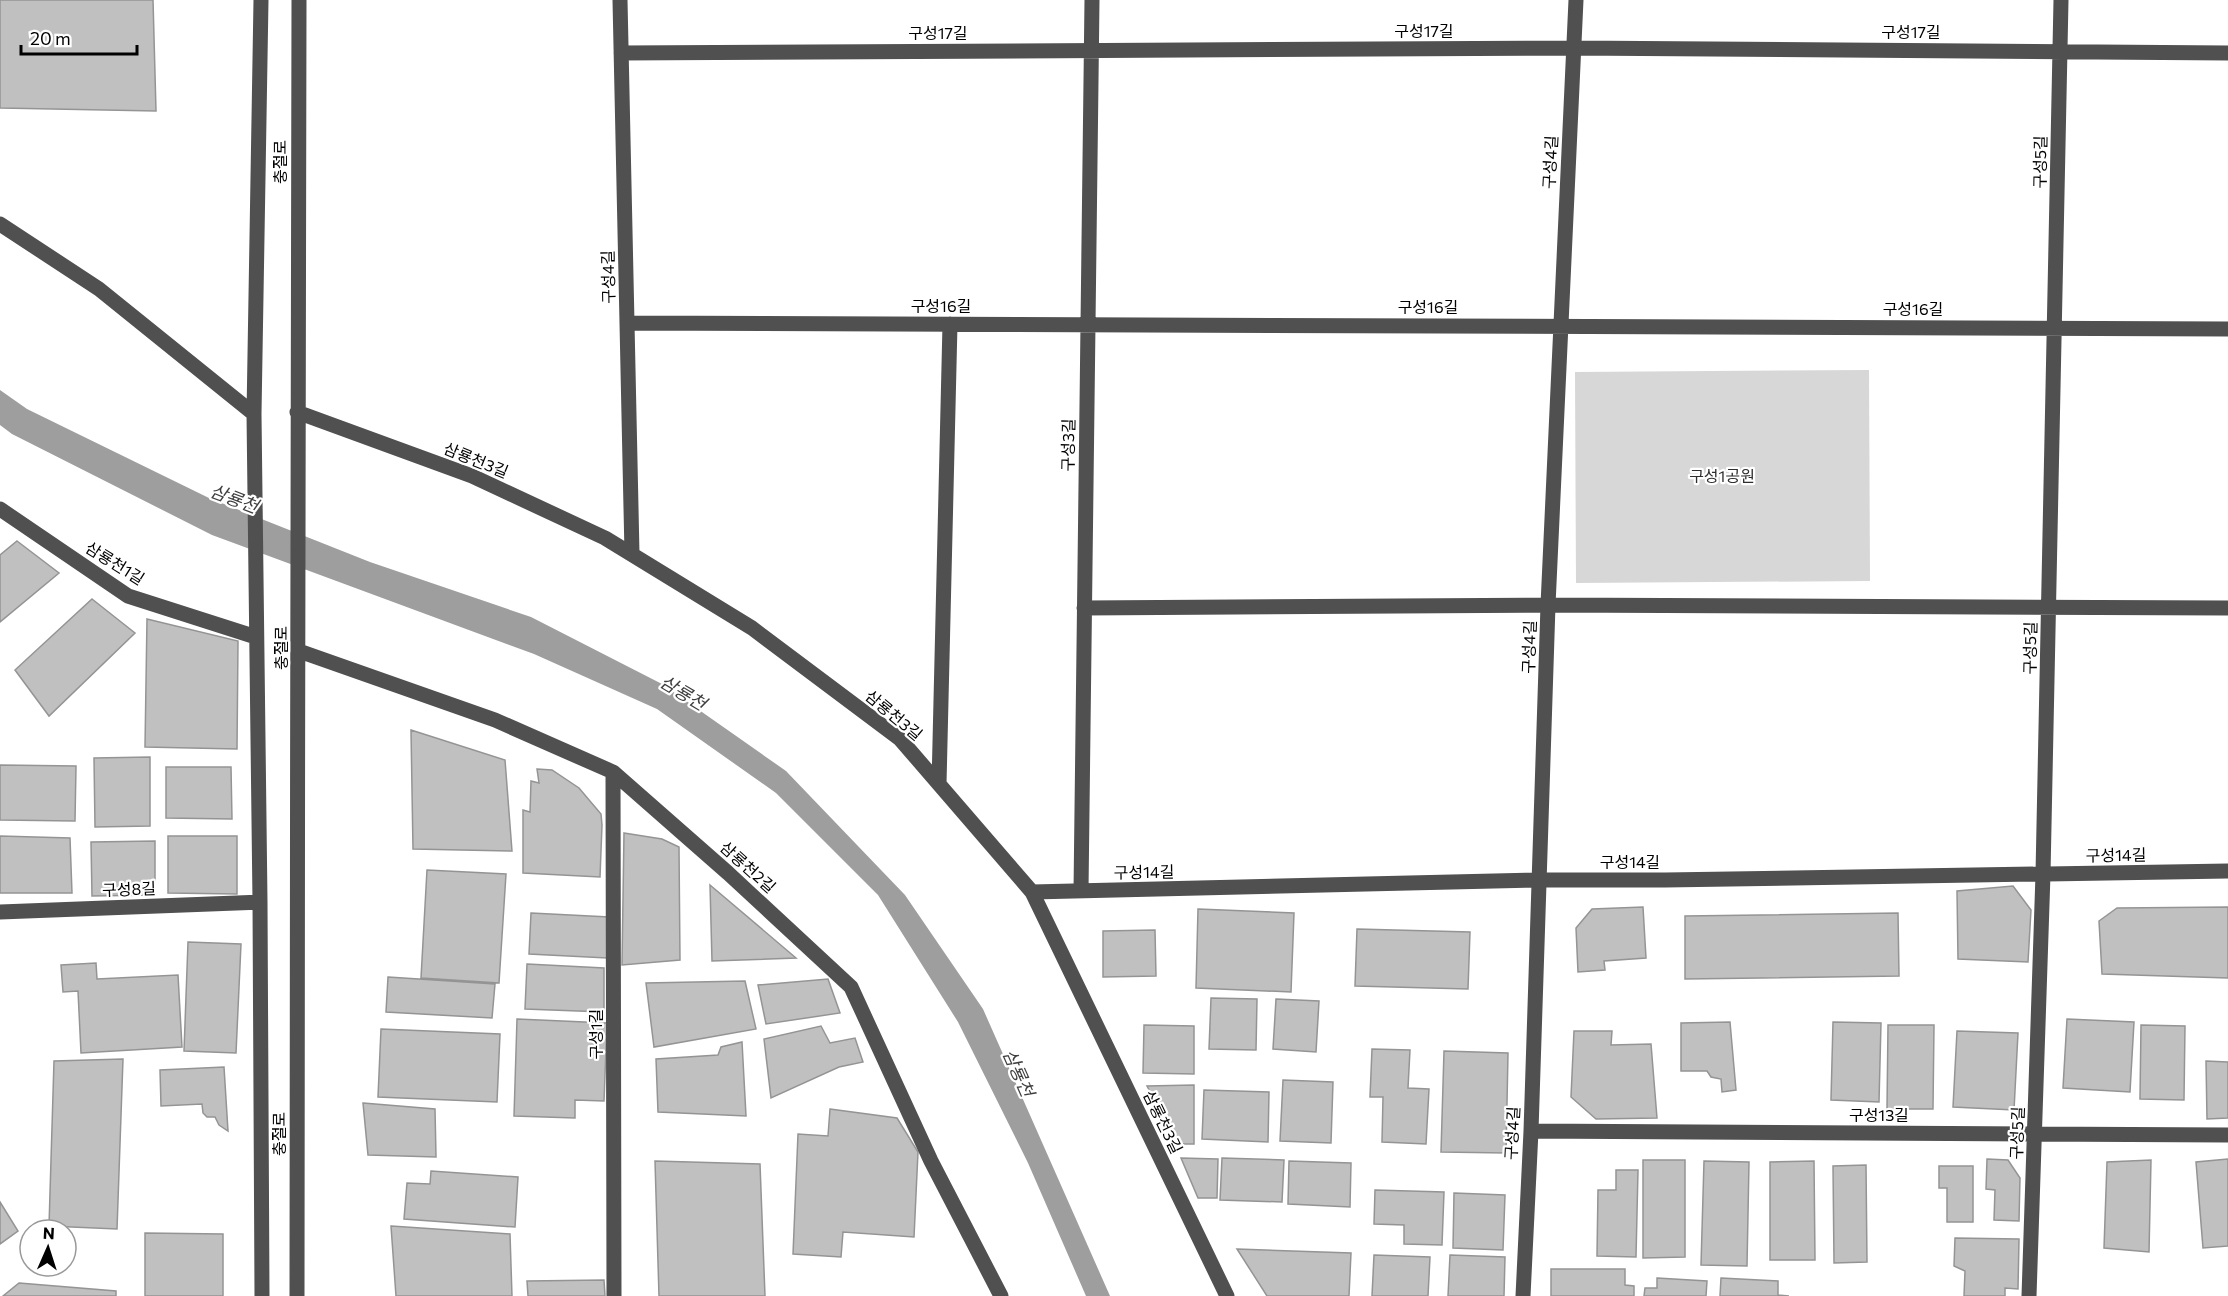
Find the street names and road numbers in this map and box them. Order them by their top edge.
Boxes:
street label: 구성17길 [1394,21,1454,40]
street label: 구성17길 [1881,22,1941,41]
street label: 구성17길 [908,23,968,42]
street label: 구성4길 [1539,135,1560,189]
street label: 구성5길 [2030,135,2049,189]
street label: 충절로 [270,140,289,184]
street label: 구성4길 [598,250,617,304]
street label: 구성16길 [911,296,971,315]
street label: 구성16길 [1398,297,1458,316]
street label: 구성16길 [1883,299,1943,318]
street label: 구성3길 [1058,418,1077,472]
street label: 삼룡천3길 [441,438,511,481]
street label: 삼룡천1길 [82,537,148,588]
street label: 구성4길 [1518,620,1539,674]
street label: 구성5길 [2020,621,2039,675]
street label: 충절로 [271,626,290,670]
street label: 삼룡천3길 [862,685,926,744]
street label: 삼룡천2길 [717,837,780,896]
street label: 구성14길 [2086,844,2146,865]
street label: 구성14길 [1600,852,1660,871]
street label: 구성14길 [1114,861,1174,882]
street label: 구성8길 [102,878,156,899]
street label: 구성1길 [586,1009,605,1060]
street label: 삼룡천3길 [1140,1087,1187,1157]
street label: 구성13길 [1849,1105,1909,1124]
street label: 구성4길 [1501,1106,1522,1160]
street label: 구성5길 [2006,1106,2027,1160]
street label: 충절로 [269,1112,288,1156]

